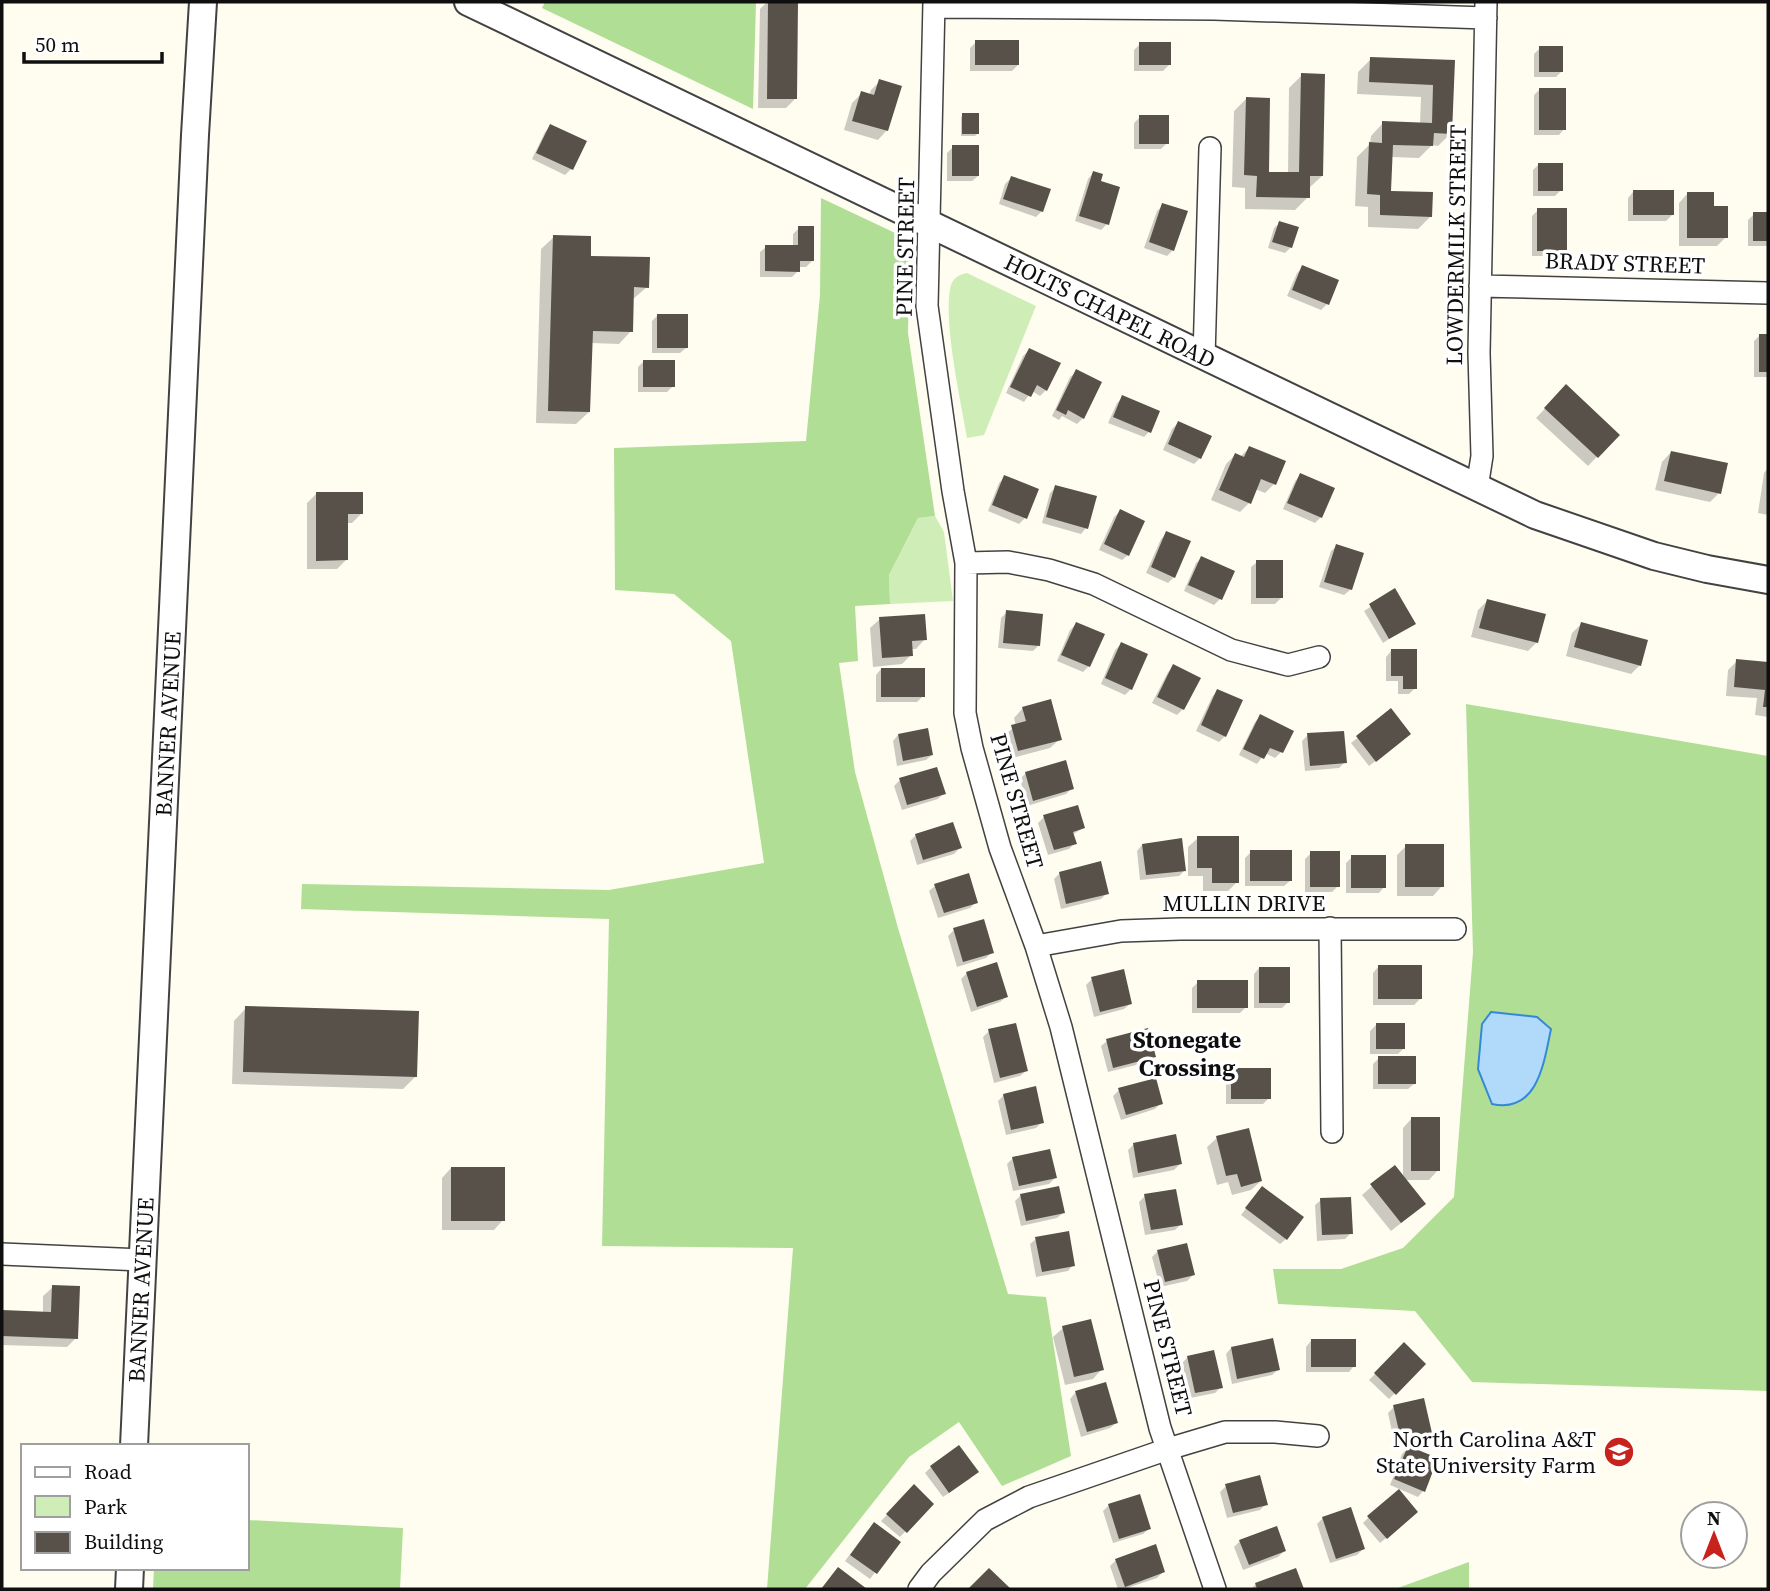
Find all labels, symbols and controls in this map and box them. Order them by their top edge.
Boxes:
scale bar [24,21,163,65]
text: 50 m [35,30,80,59]
street label: LOWDERMILK STREET [1438,124,1474,366]
street label: PINE STREET [888,177,922,317]
street label: BRADY STREET [1544,244,1706,282]
street label: HOLTS CHAPEL ROAD [999,246,1221,376]
street label: BANNER AVENUE [147,631,189,817]
street label: PINE STREET [982,729,1052,873]
street label: MULLIN DRIVE [1163,887,1326,919]
district label: Stonegate Crossing [1133,1023,1241,1084]
street label: BANNER AVENUE [120,1197,162,1383]
street label: PINE STREET [1136,1276,1200,1420]
place label: North Carolina A&T State University Farm [1376,1423,1596,1481]
school or university icon: North Carolina A&T State University Farm [1602,1435,1636,1469]
legend [21,1444,248,1570]
text: Road [84,1457,132,1486]
text: Park [84,1492,128,1521]
north arrow [1679,1500,1749,1570]
text: N [1707,1505,1721,1531]
text: Building [84,1527,163,1556]

